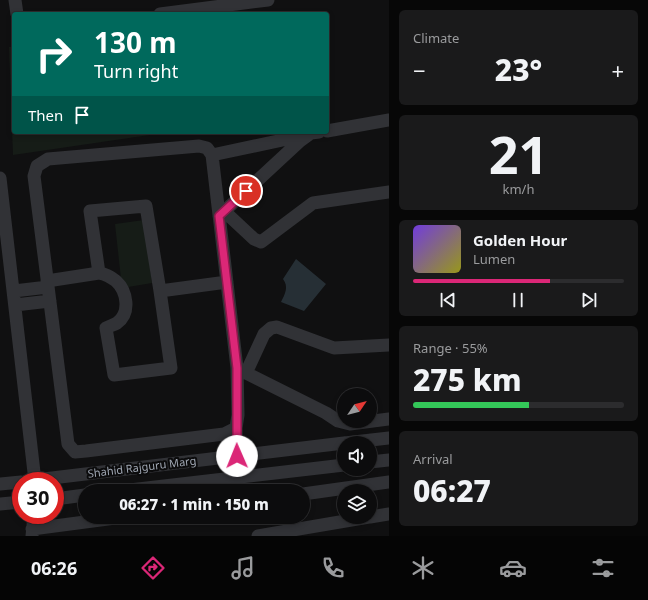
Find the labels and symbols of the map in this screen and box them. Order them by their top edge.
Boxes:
pin [229,174,263,208]
north arrow [337,388,377,428]
position arrow [216,435,258,477]
street label: Shahid Rajguru Marg [87,452,197,481]
speed limit sign: 30 [12,472,64,524]

